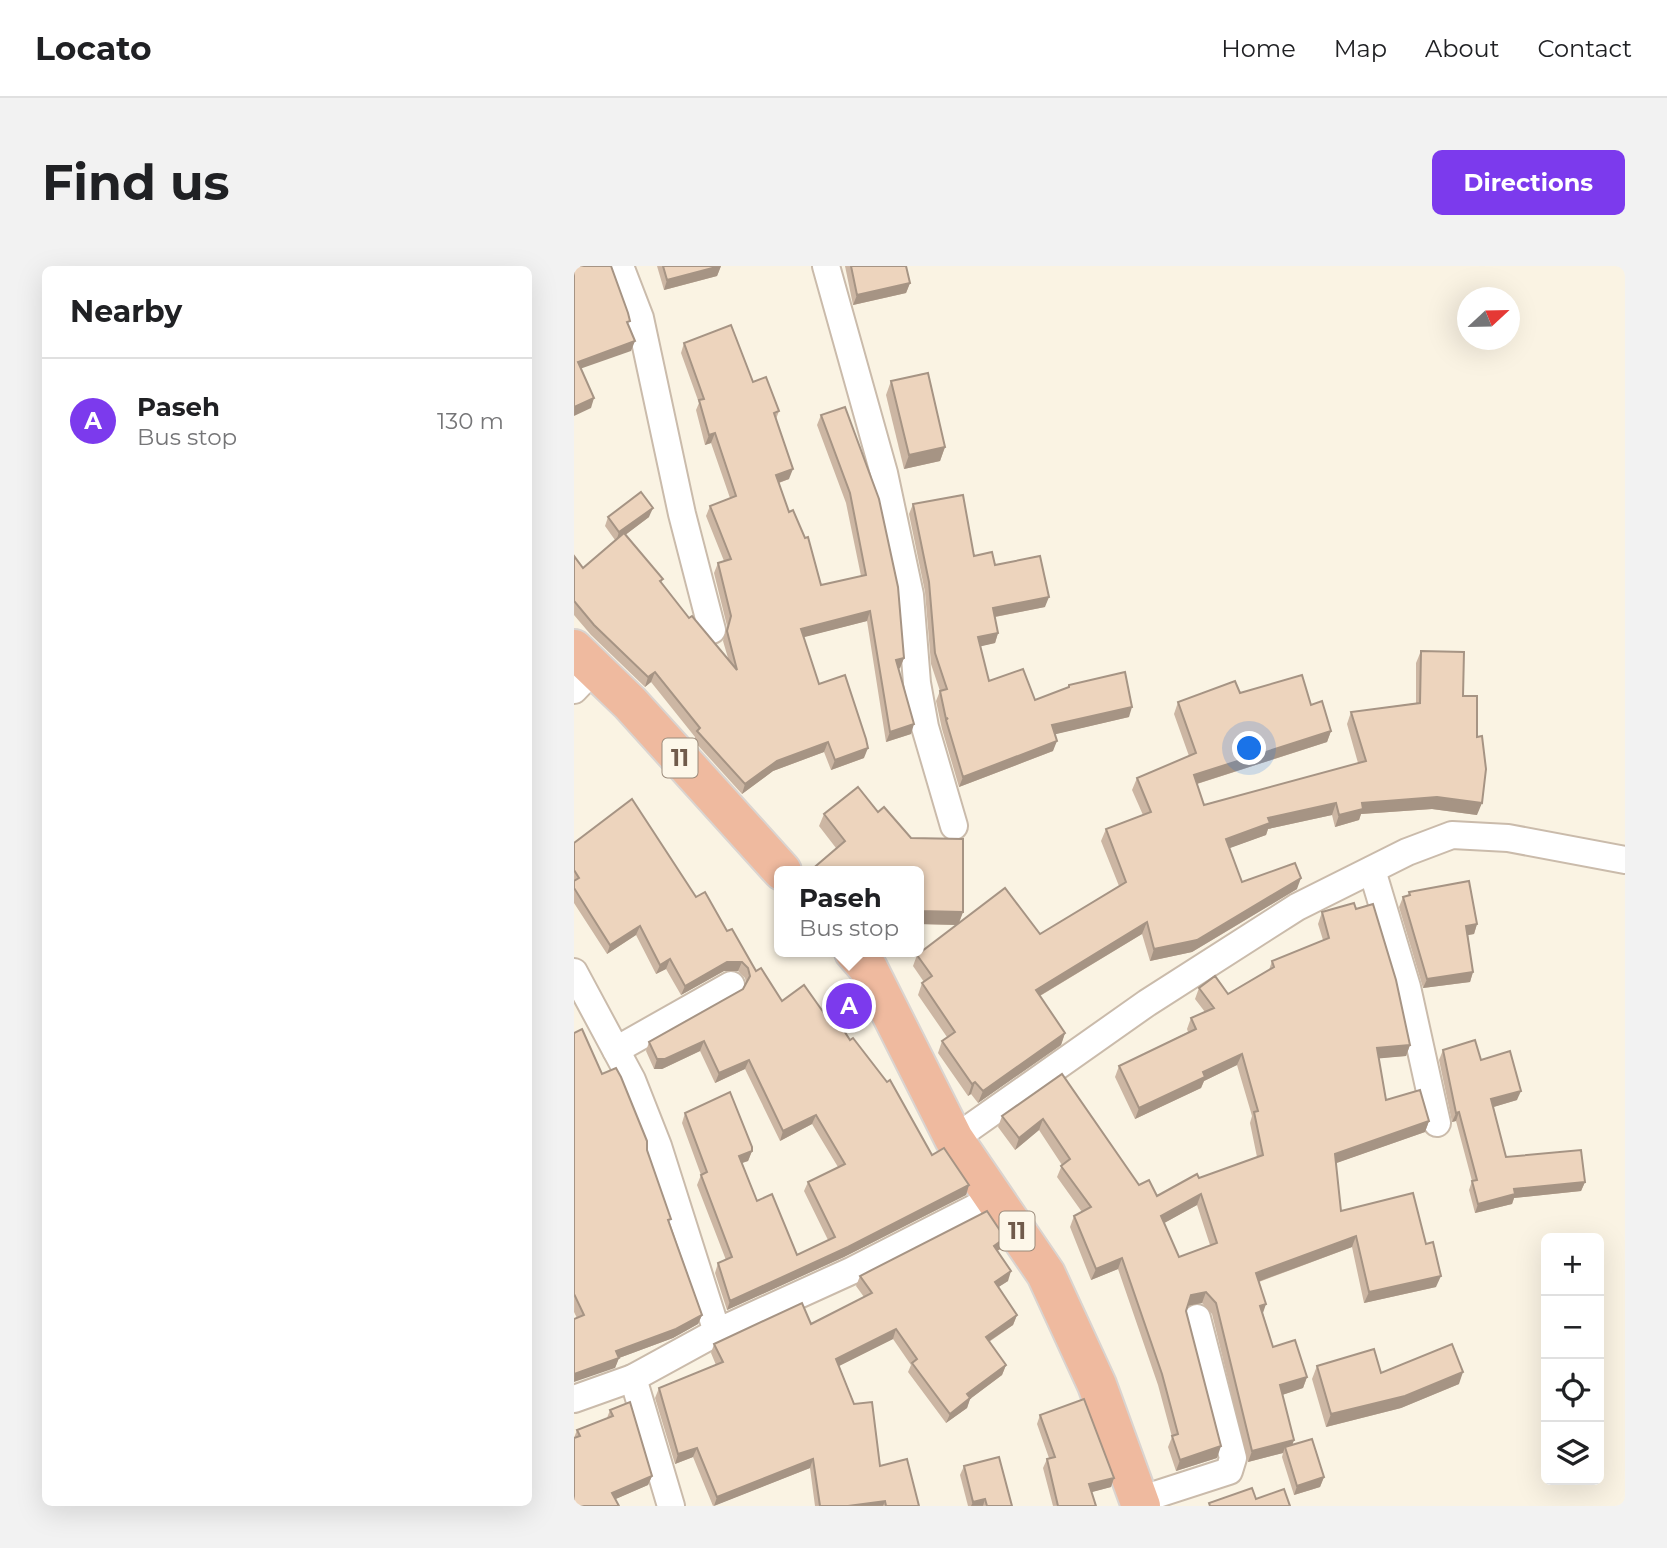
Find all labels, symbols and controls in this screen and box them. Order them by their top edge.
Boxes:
text: Locato [35,28,152,68]
text: Home [1221,34,1296,63]
text: Map [1334,34,1387,63]
text: About [1425,34,1499,63]
text: Contact [1537,34,1632,63]
button: Directions [1432,150,1625,215]
text: Find us [42,153,230,212]
north arrow [1457,287,1520,350]
text: Nearby [70,293,182,330]
text: Paseh [137,391,220,423]
text: A [84,407,102,435]
text: 130 m [437,407,504,435]
text: Bus stop [137,423,237,451]
your location [1232,731,1266,765]
road number: 11 [662,738,698,778]
popup [774,866,924,957]
text: Paseh [799,882,882,914]
text: Bus stop [799,914,899,942]
pin: A [826,980,872,1032]
road number: 11 [1000,1212,1034,1250]
map controls [1541,1233,1604,1485]
button: + [1541,1233,1604,1296]
button: − [1541,1296,1604,1359]
button: locate [1541,1359,1604,1422]
button: layers [1541,1422,1604,1485]

